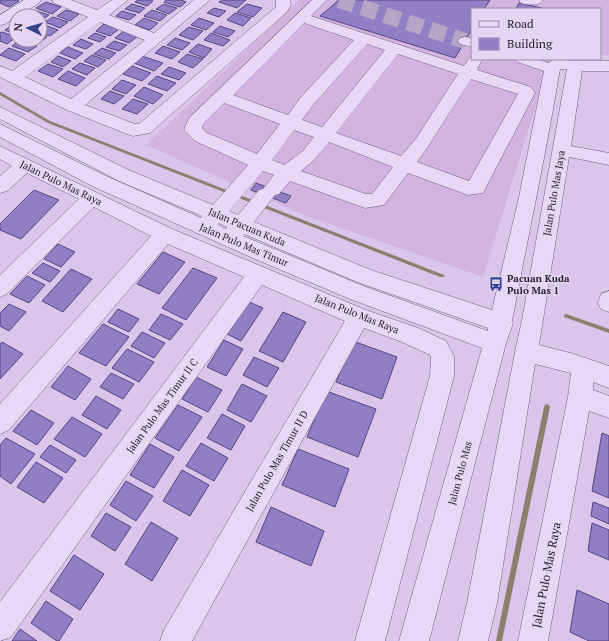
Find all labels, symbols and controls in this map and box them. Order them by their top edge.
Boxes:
north arrow [8,8,48,48]
legend [471,8,601,60]
text: Road [507,16,534,31]
text: N [11,22,25,32]
text: Building [507,36,553,51]
street label: Jalan Pulo Mas Jaya [540,149,568,237]
street label: Jalan Pulo Mas Raya [18,158,104,208]
street label: Jalan Pacuan Kuda [206,205,288,249]
street label: Jalan Pulo Mas Timur [198,220,291,270]
place label: Pacuan Kuda Pulo Mas 1 [507,272,570,297]
bus stop icon: Pacuan Kuda Pulo Mas 1 [488,276,504,292]
street label: Jalan Pulo Mas Raya [313,291,401,337]
street label: Jalan Pulo Mas Timur II C [123,356,201,456]
street label: Jalan Pulo Mas Timur II D [243,408,311,514]
street label: Jalan Pulo Mas [445,440,475,506]
street label: Jalan Pulo Mas Raya [528,521,564,629]

